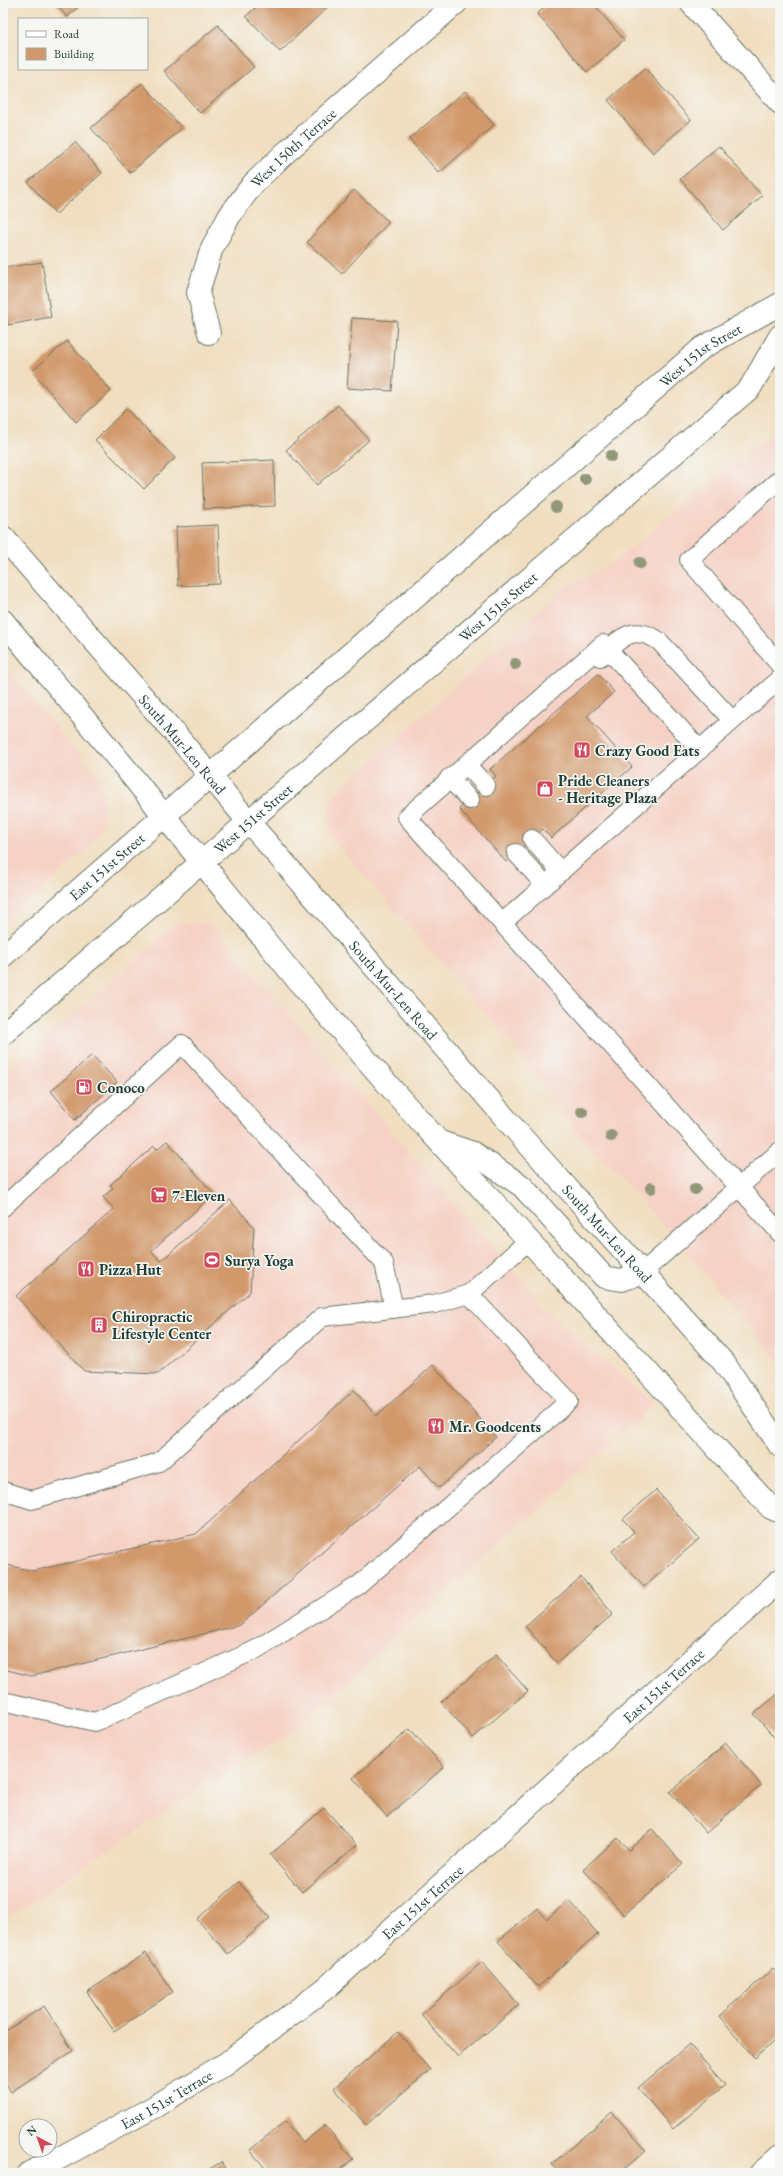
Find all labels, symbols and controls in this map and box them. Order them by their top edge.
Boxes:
legend [18,18,148,70]
text: Road [54,26,80,42]
text: Building [54,46,95,62]
street label: West 150th Terrace [246,103,340,191]
street label: West 151st Street [655,318,745,391]
street label: West 151st Street [454,567,541,645]
street label: South Mur-Len Road [135,690,231,798]
restaurant icon: Crazy Good Eats [572,740,592,760]
place label: Crazy Good Eats [595,741,699,760]
place label: Pride Cleaners - Heritage Plaza [558,771,658,807]
street label: West 151st Street [209,779,296,857]
shop icon: Pride Cleaners - Heritage Plaza [535,779,555,799]
street label: East 151st Street [65,828,148,904]
street label: South Mur-Len Road [346,936,442,1043]
fuel station icon: Conoco [74,1077,94,1097]
place label: Conoco [97,1078,145,1097]
street label: South Mur-Len Road [559,1180,657,1286]
supermarket icon: 7-Eleven [149,1185,169,1205]
place label: 7-Eleven [172,1186,226,1205]
sports icon: Surya Yoga [202,1250,222,1270]
place label: Surya Yoga [225,1251,294,1270]
restaurant icon: Pizza Hut [76,1259,96,1279]
place label: Pizza Hut [99,1260,162,1279]
place label: Chiropractic Lifestyle Center [112,1307,212,1343]
building icon: Chiropractic Lifestyle Center [89,1315,109,1335]
restaurant icon: Mr. Goodcents [426,1416,446,1436]
place label: Mr. Goodcents [449,1417,541,1436]
street label: East 151st Terrace [618,1643,708,1727]
street label: East 151st Terrace [377,1860,467,1943]
street label: East 151st Terrace [117,2065,216,2133]
north arrow [18,2118,58,2158]
text: N [23,2122,39,2139]

